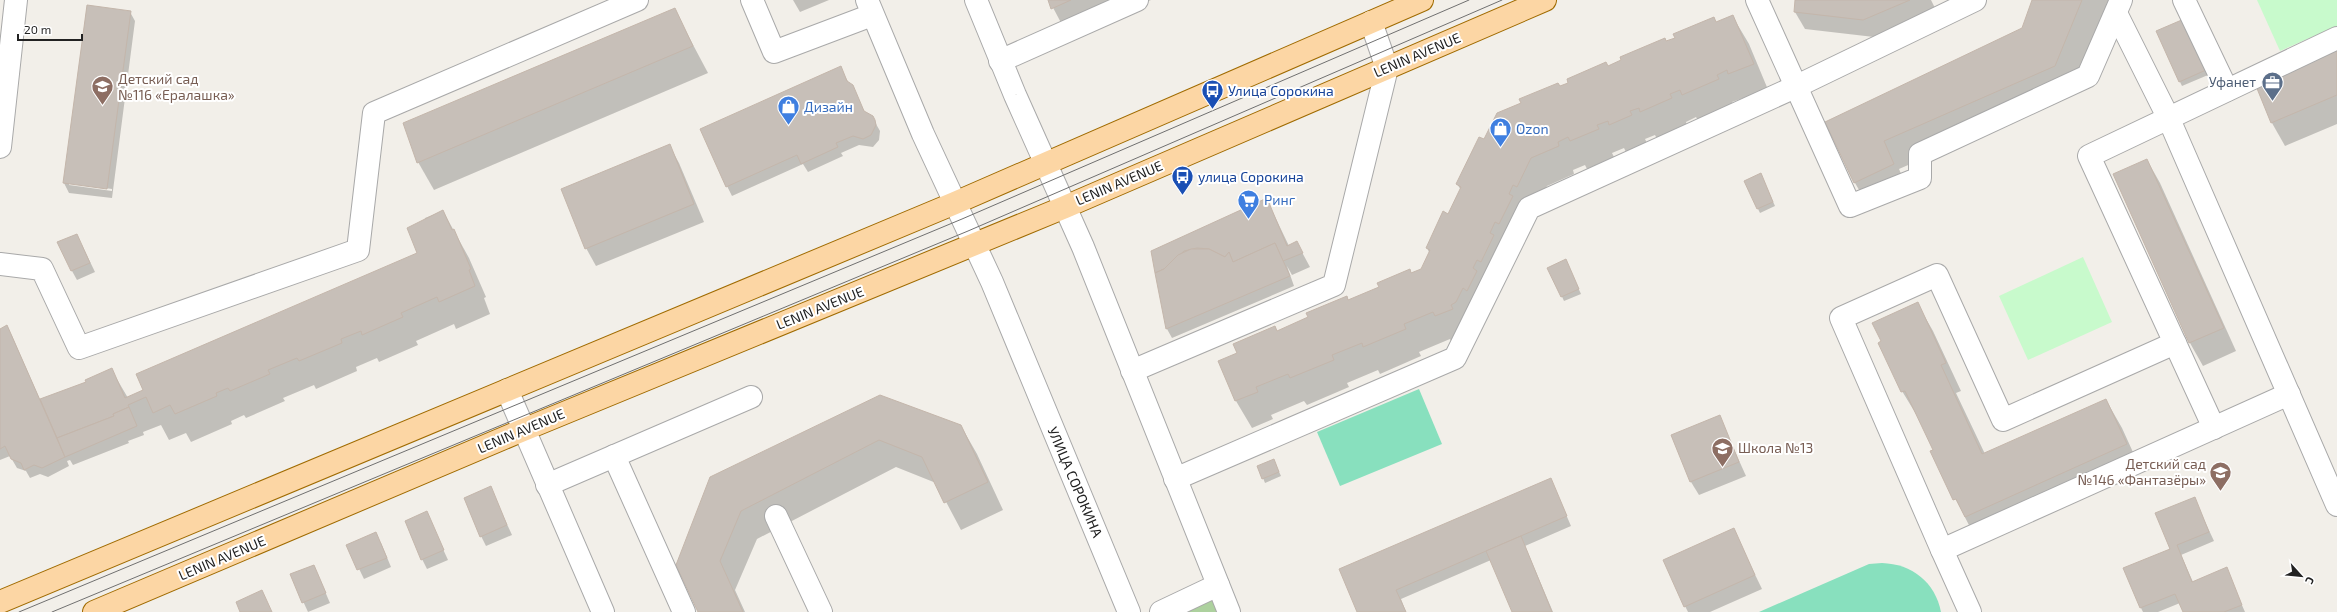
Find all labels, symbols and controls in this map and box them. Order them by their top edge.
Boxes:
scale bar [18,16,82,42]
text: 20 m [24,22,51,36]
street label: LENIN AVENUE [1371,29,1463,81]
office icon: Уфанет [2259,69,2285,102]
place label: Детский сад №116 «Ералашка» [118,70,235,103]
place label: Уфанет [2209,73,2256,90]
school or university icon: Детский сад №116 «Ералашка» [90,74,116,107]
bus stop icon: Улица Сорокина [1200,78,1226,111]
place label: Улица Сорокина [1228,82,1334,99]
shop icon: Дизайн [776,94,802,127]
place label: Дизайн [804,98,853,115]
shop icon: Ozon [1488,116,1514,149]
place label: Ozon [1516,120,1549,137]
street label: LENIN AVENUE [1073,157,1165,209]
bus stop icon: улица Сорокина [1170,164,1196,197]
place label: улица Сорокина [1198,168,1304,185]
supermarket icon: Ринг [1235,187,1261,220]
place label: Ринг [1264,191,1296,208]
street label: LENIN AVENUE [774,282,866,333]
street label: LENIN AVENUE [475,405,567,457]
street label: УЛИЦА СОРОКИНА [1044,424,1107,540]
school or university icon: Школа №13 [1710,435,1736,468]
place label: Школа №13 [1738,439,1813,456]
place label: Детский сад №146 «Фантазёры» [2077,455,2206,488]
school or university icon: Детский сад №146 «Фантазёры» [2208,459,2234,492]
street label: LENIN AVENUE [176,532,268,584]
north arrow [2281,556,2321,596]
text: С [2303,575,2318,587]

